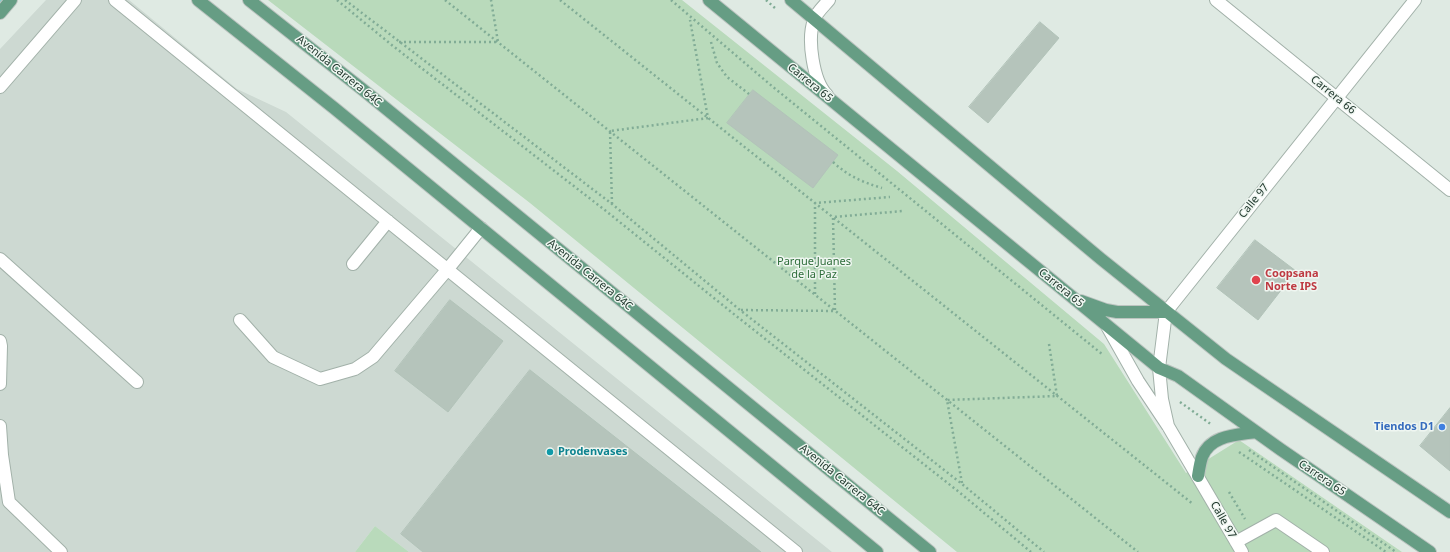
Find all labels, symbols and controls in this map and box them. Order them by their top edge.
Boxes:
street label: Avenida Carrera 64C [294,33,384,109]
street label: Carrera 65 [785,61,835,105]
street label: Carrera 66 [1308,73,1358,117]
street label: Calle 97 [1236,181,1272,221]
street label: Avenida Carrera 64C [545,237,635,313]
park label: Parque Juanes de la Paz [777,255,851,281]
street label: Carrera 65 [1036,266,1086,310]
place label: Coopsana Norte IPS [1265,267,1319,293]
marker: Coopsana Norte IPS [1250,274,1262,286]
place label: Tiendos D1 [1374,420,1434,434]
marker: Tiendos D1 [1437,422,1447,432]
street label: Avenida Carrera 64C [797,442,887,518]
place label: Prodenvases [558,445,628,459]
marker: Prodenvases [545,447,555,457]
street label: Carrera 65 [1296,457,1348,499]
street label: Calle 97 [1207,499,1239,541]

